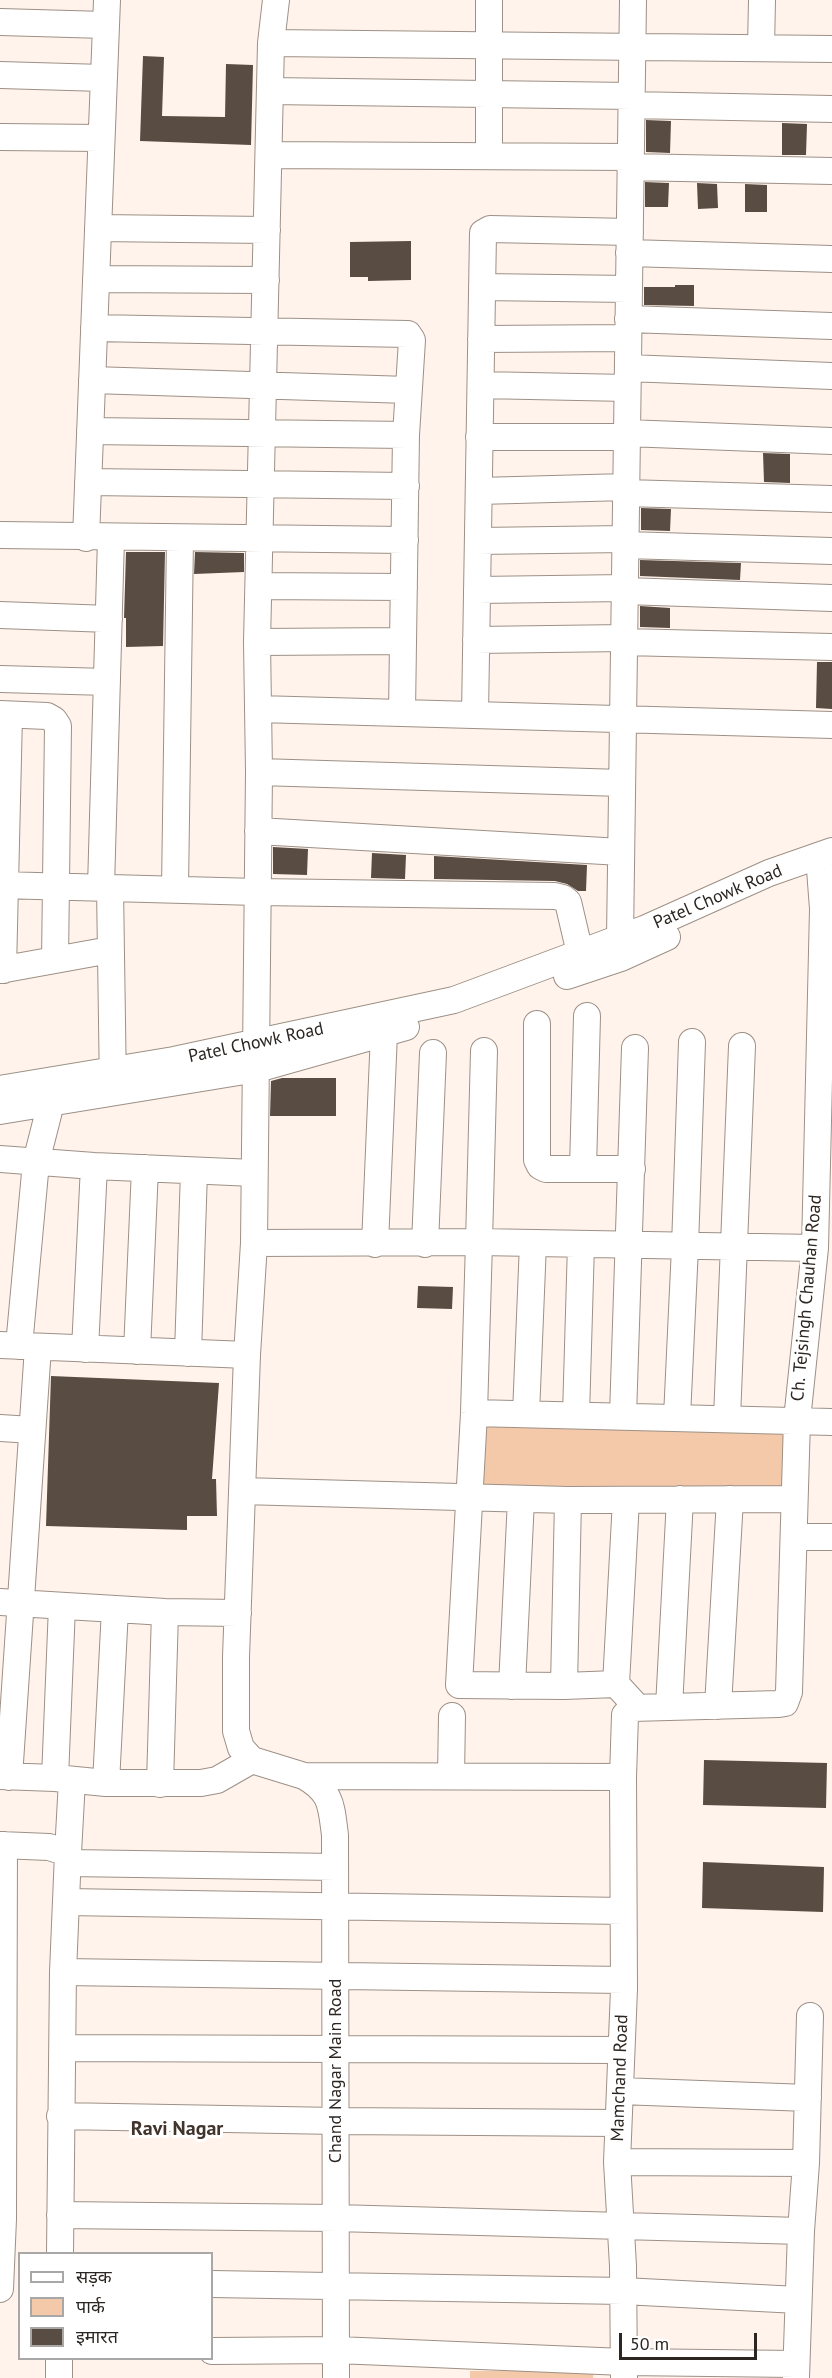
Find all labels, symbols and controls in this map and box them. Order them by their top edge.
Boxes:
street label: Patel Chowk Road [650,860,786,934]
street label: Patel Chowk Road [186,1018,326,1068]
street label: Ch. Tejsingh Chauhan Road [787,1194,827,1402]
street label: Chand Nagar Main Road [325,1979,347,2163]
street label: Mamchand Road [607,2014,633,2142]
district label: Ravi Nagar [131,2117,223,2141]
legend [18,2252,213,2360]
text: सड़क [76,2265,112,2288]
text: पार्क [76,2295,105,2318]
scale bar [622,2321,760,2359]
text: इमारत [76,2325,118,2348]
text: 50 m [630,2332,669,2355]

